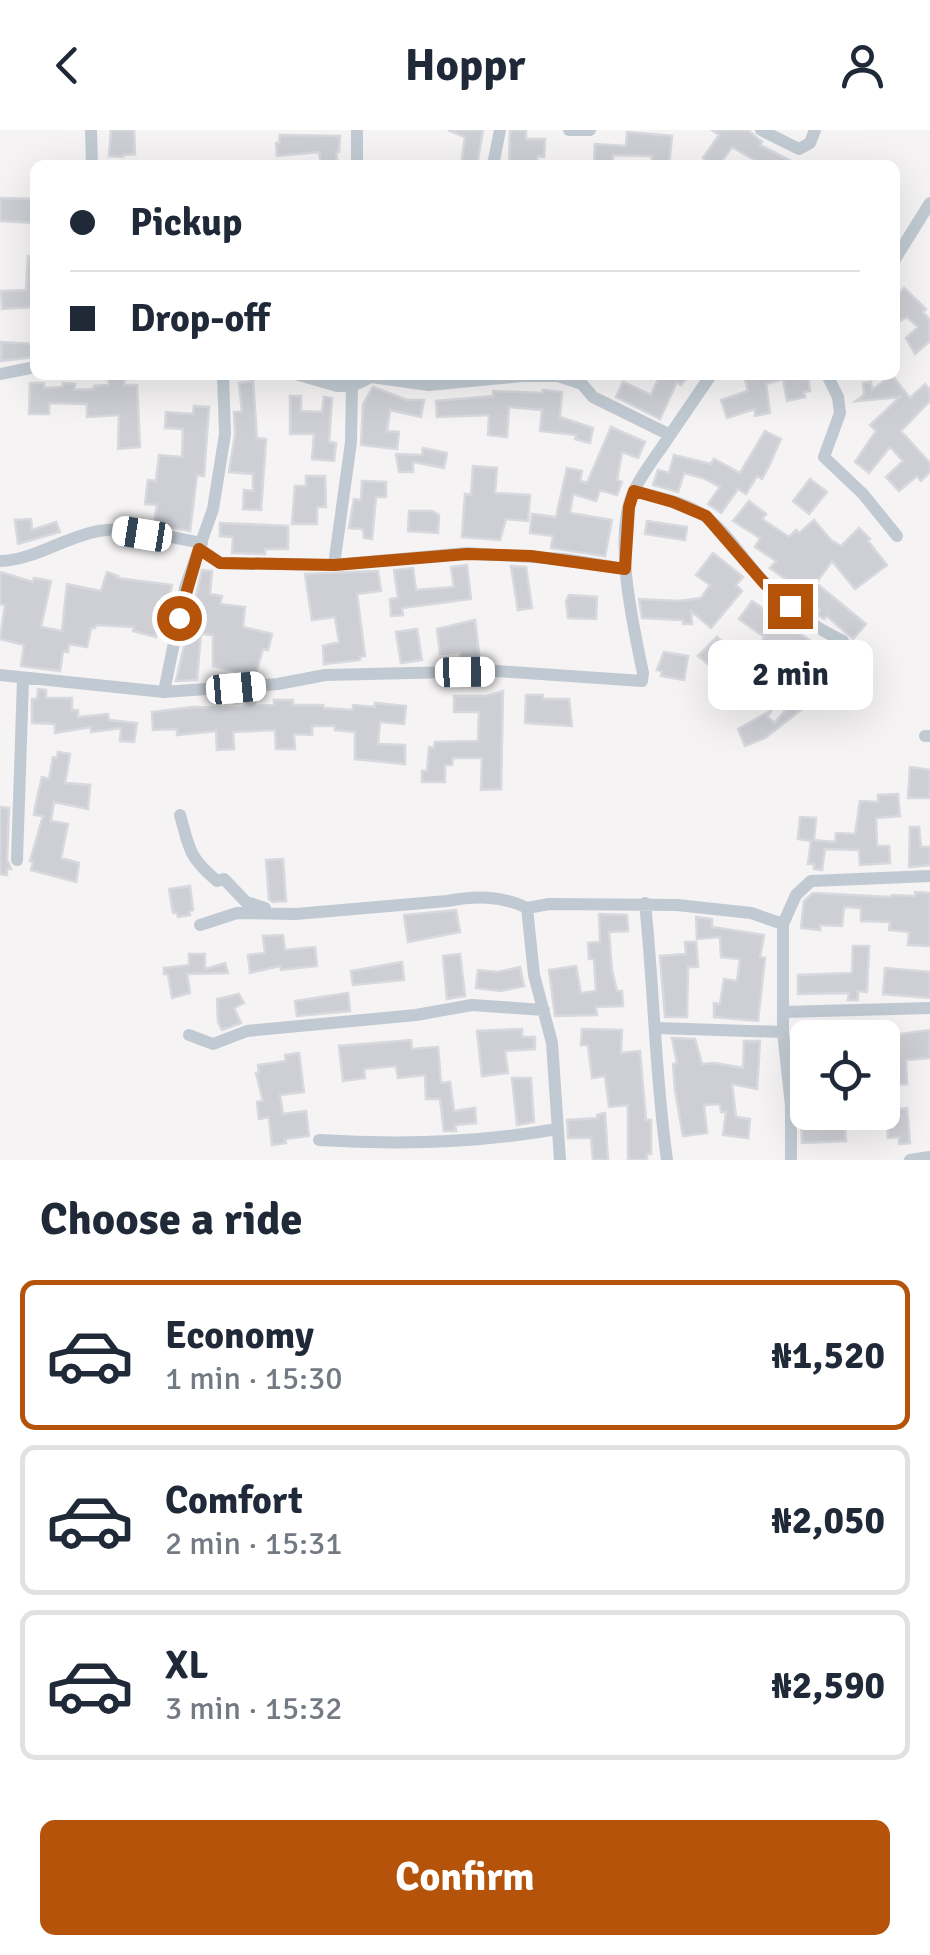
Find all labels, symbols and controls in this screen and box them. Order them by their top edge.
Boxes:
icon: back [40,38,95,93]
text: Hoppr [405,38,525,93]
icon: person [835,38,890,93]
text: Pickup [130,199,242,246]
text: Drop-off [130,295,270,342]
car [110,514,174,554]
route end [768,584,813,629]
route start [157,596,202,641]
callout: 2 min [708,641,872,711]
text: 2 min [752,655,829,694]
car [435,656,495,688]
car [205,670,267,706]
map controls [790,1020,900,1130]
button: locate [790,1020,900,1130]
text: Choose a ride [40,1192,303,1247]
icon: car [45,1310,135,1400]
text: Economy [165,1312,314,1359]
text: ₦1,520 [771,1332,885,1379]
text: 1 min · 15:30 [165,1359,343,1398]
icon: car [45,1475,135,1565]
text: Comfort [165,1477,303,1524]
text: ₦2,050 [771,1497,885,1544]
text: 2 min · 15:31 [165,1524,343,1563]
icon: car [45,1640,135,1730]
text: XL [165,1642,208,1689]
text: ₦2,590 [771,1662,885,1709]
text: 3 min · 15:32 [165,1689,343,1728]
button: Confirm [40,1820,890,1935]

